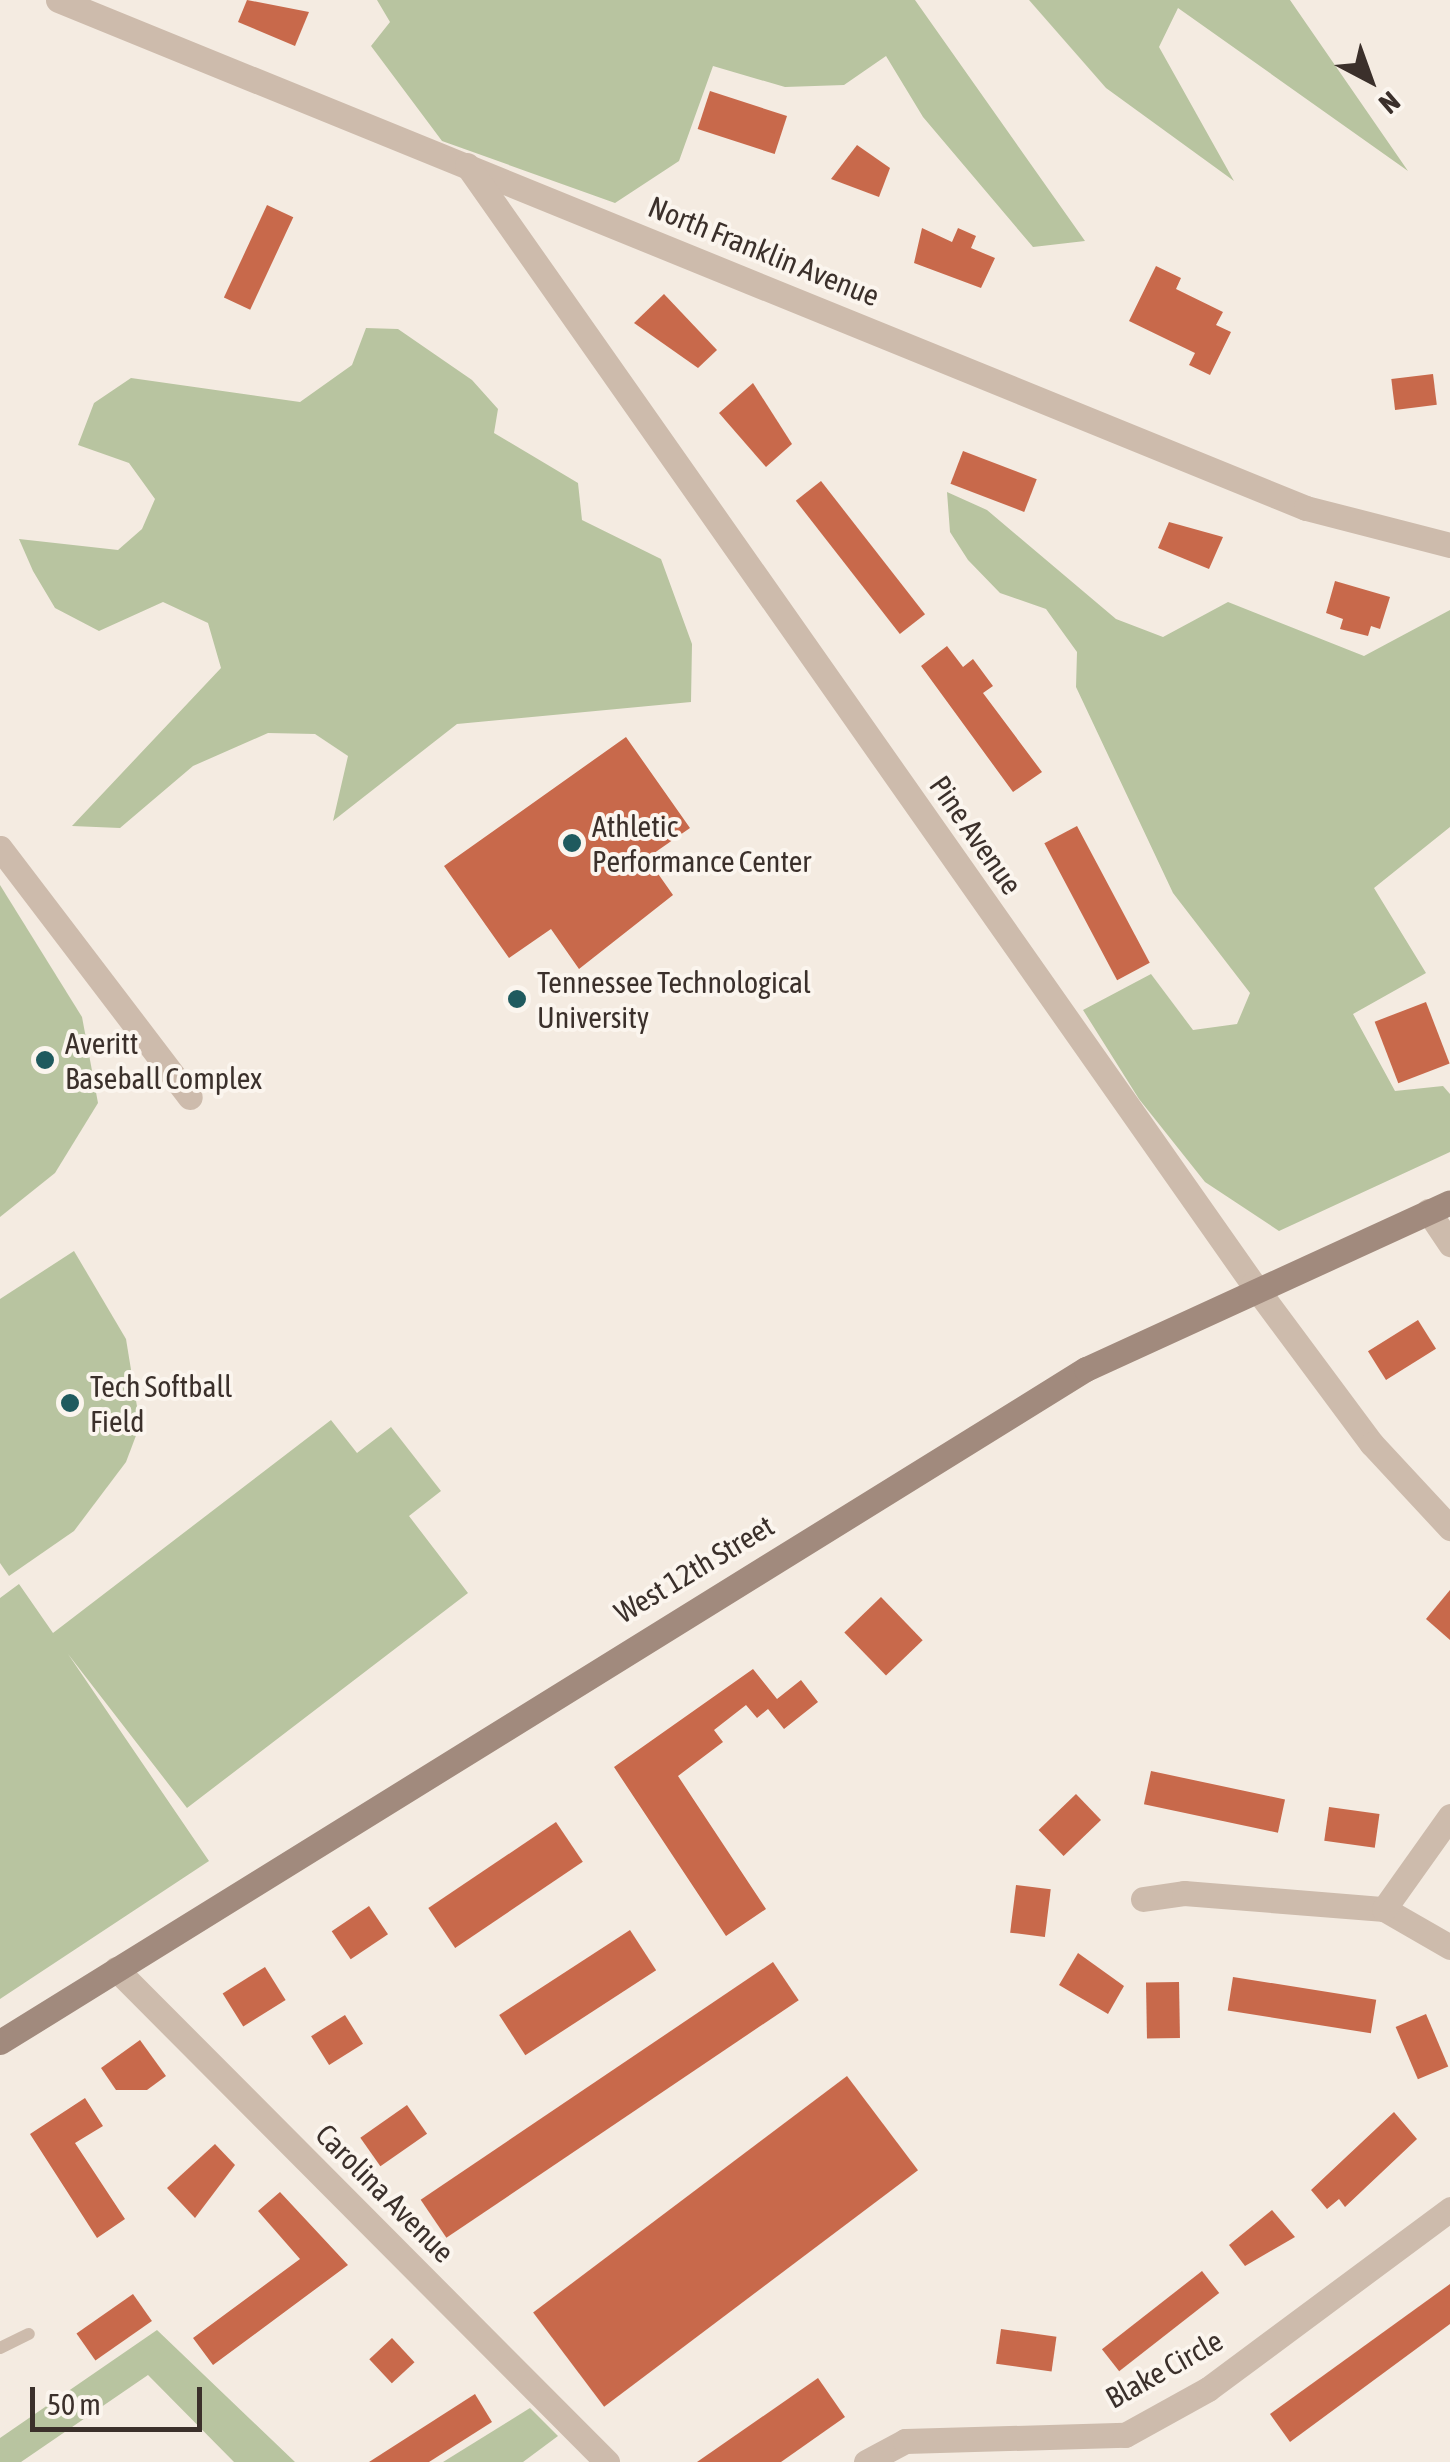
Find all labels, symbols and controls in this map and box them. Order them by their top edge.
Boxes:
north arrow [1320,30,1420,130]
text: N [1373,85,1406,120]
street label: North Franklin Avenue [643,188,885,314]
street label: Pine Avenue [922,769,1030,901]
place label: Athletic Performance Center [592,808,811,878]
marker: Athletic Performance Center [561,832,583,854]
place label: Tennessee Technological University [537,964,811,1034]
marker: Tennessee Technological University [506,988,528,1010]
place label: Averitt Baseball Complex [65,1025,262,1096]
marker: Averitt Baseball Complex [34,1049,56,1071]
place label: Tech Softball Field [90,1368,232,1438]
marker: Tech Softball Field [59,1392,81,1414]
street label: West 12th Street [608,1507,780,1631]
street label: Carolina Avenue [308,2116,462,2270]
street label: Blake Circle [1099,2322,1229,2416]
scale bar [35,2367,208,2429]
text: 50 m [47,2387,101,2421]

